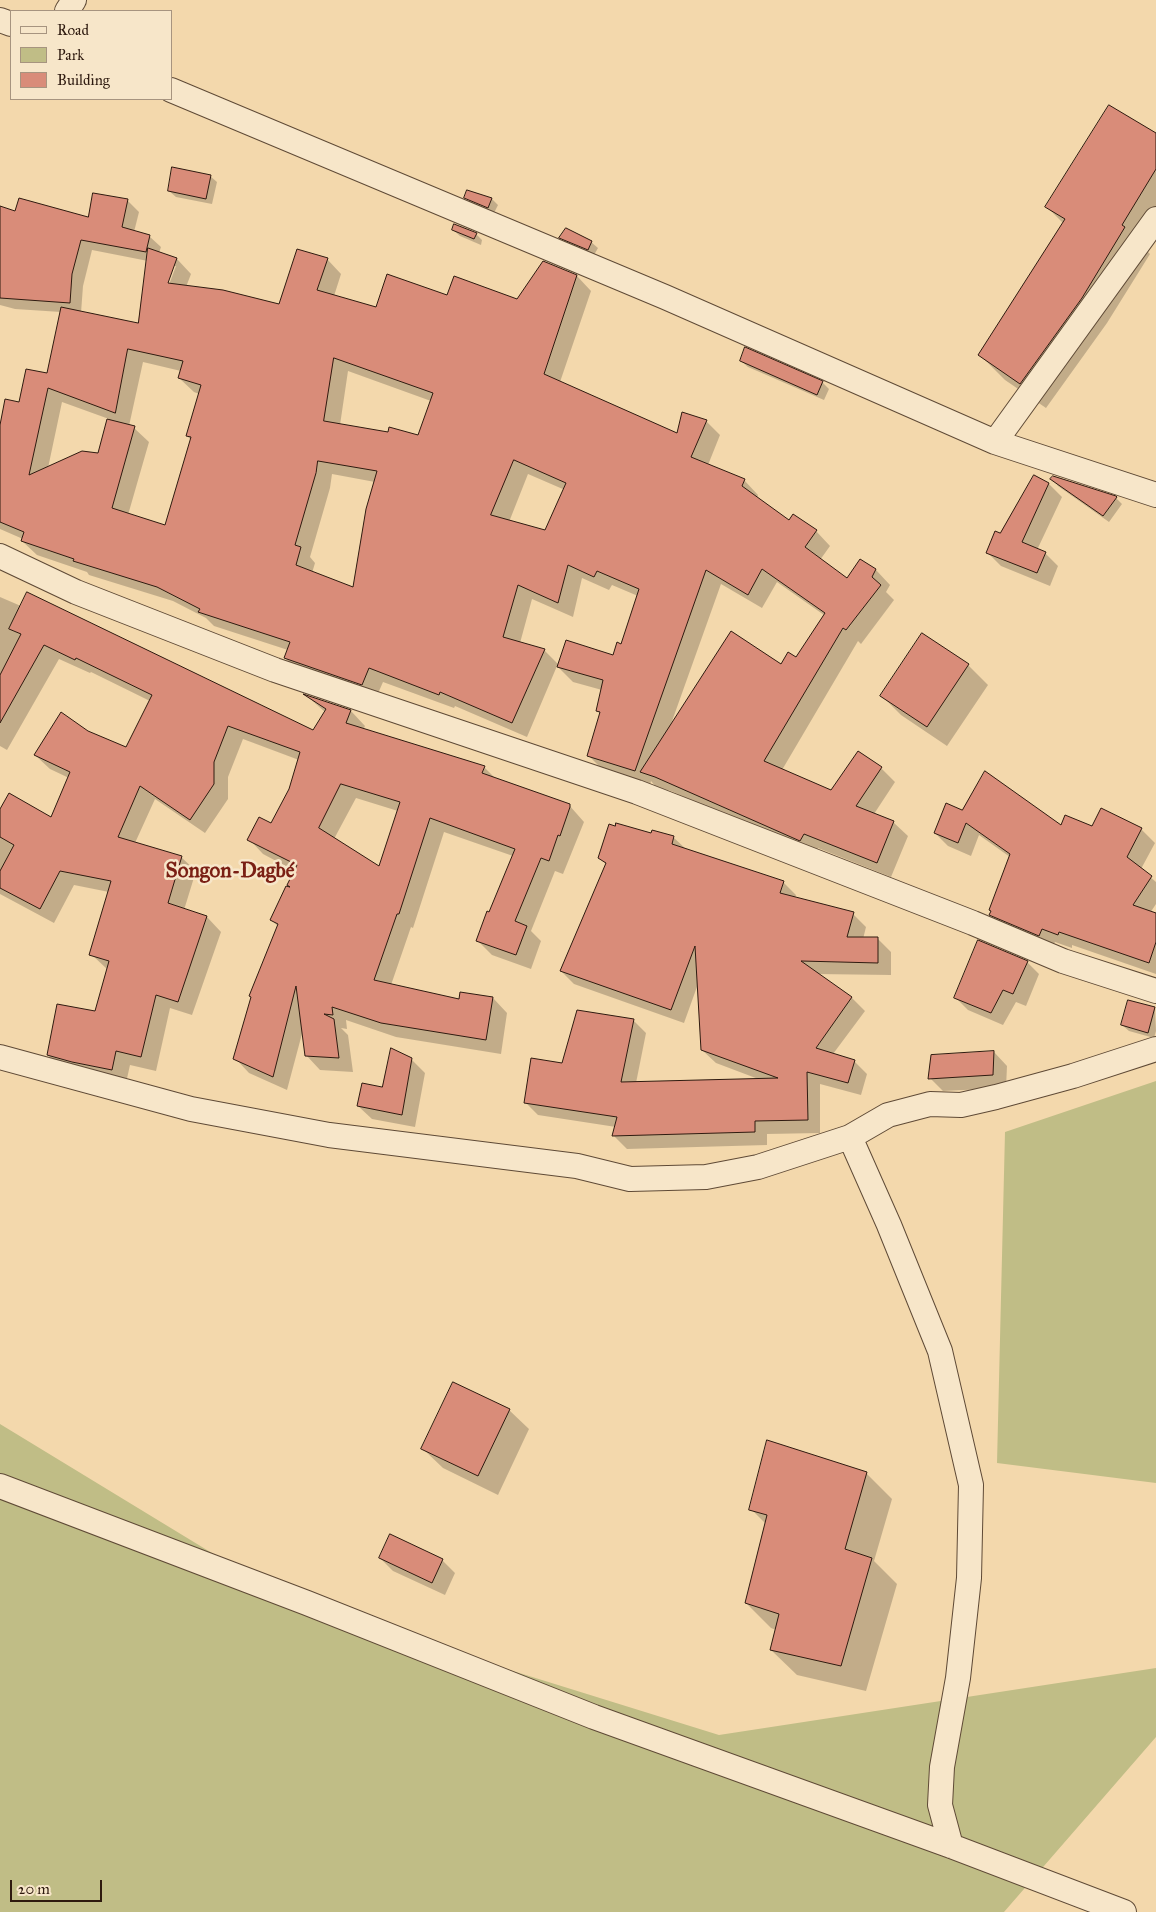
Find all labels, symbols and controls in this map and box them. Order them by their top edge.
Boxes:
legend [10,10,172,100]
text: Road [57,21,89,39]
text: Park [57,46,84,64]
text: Building [57,71,110,89]
district label: Songon-Dagbé [166,859,294,885]
scale bar [12,1870,105,1902]
text: 20 m [18,1880,50,1898]

